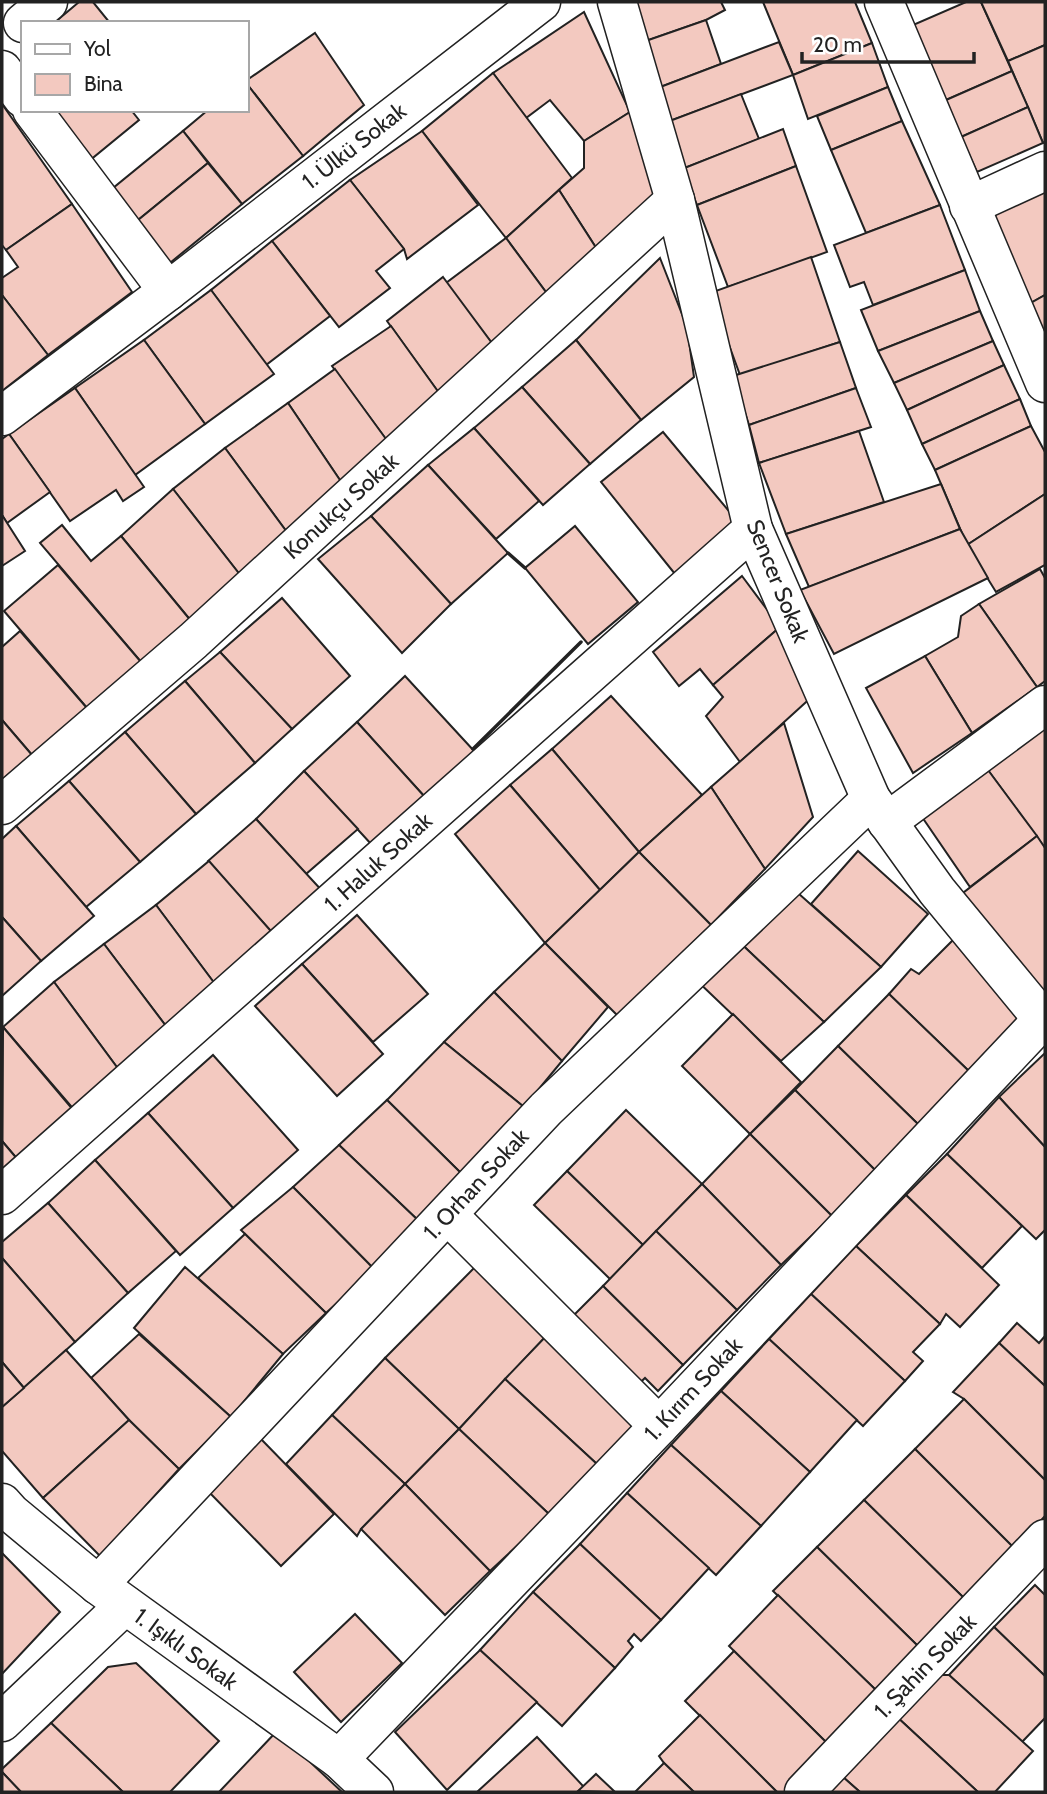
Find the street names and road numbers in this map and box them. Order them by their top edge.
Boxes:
street label: 1. Ülkü Sokak [296,96,412,195]
street label: Konukçu Sokak [278,447,405,565]
street label: Sencer Sokak [741,515,816,647]
street label: 1. Haluk Sokak [318,806,438,918]
street label: 1. Orhan Sokak [418,1122,535,1245]
street label: 1. Kırım Sokak [638,1331,748,1446]
street label: 1. Işıklı Sokak [129,1602,244,1696]
street label: 1. Şahin Sokak [868,1607,982,1724]

